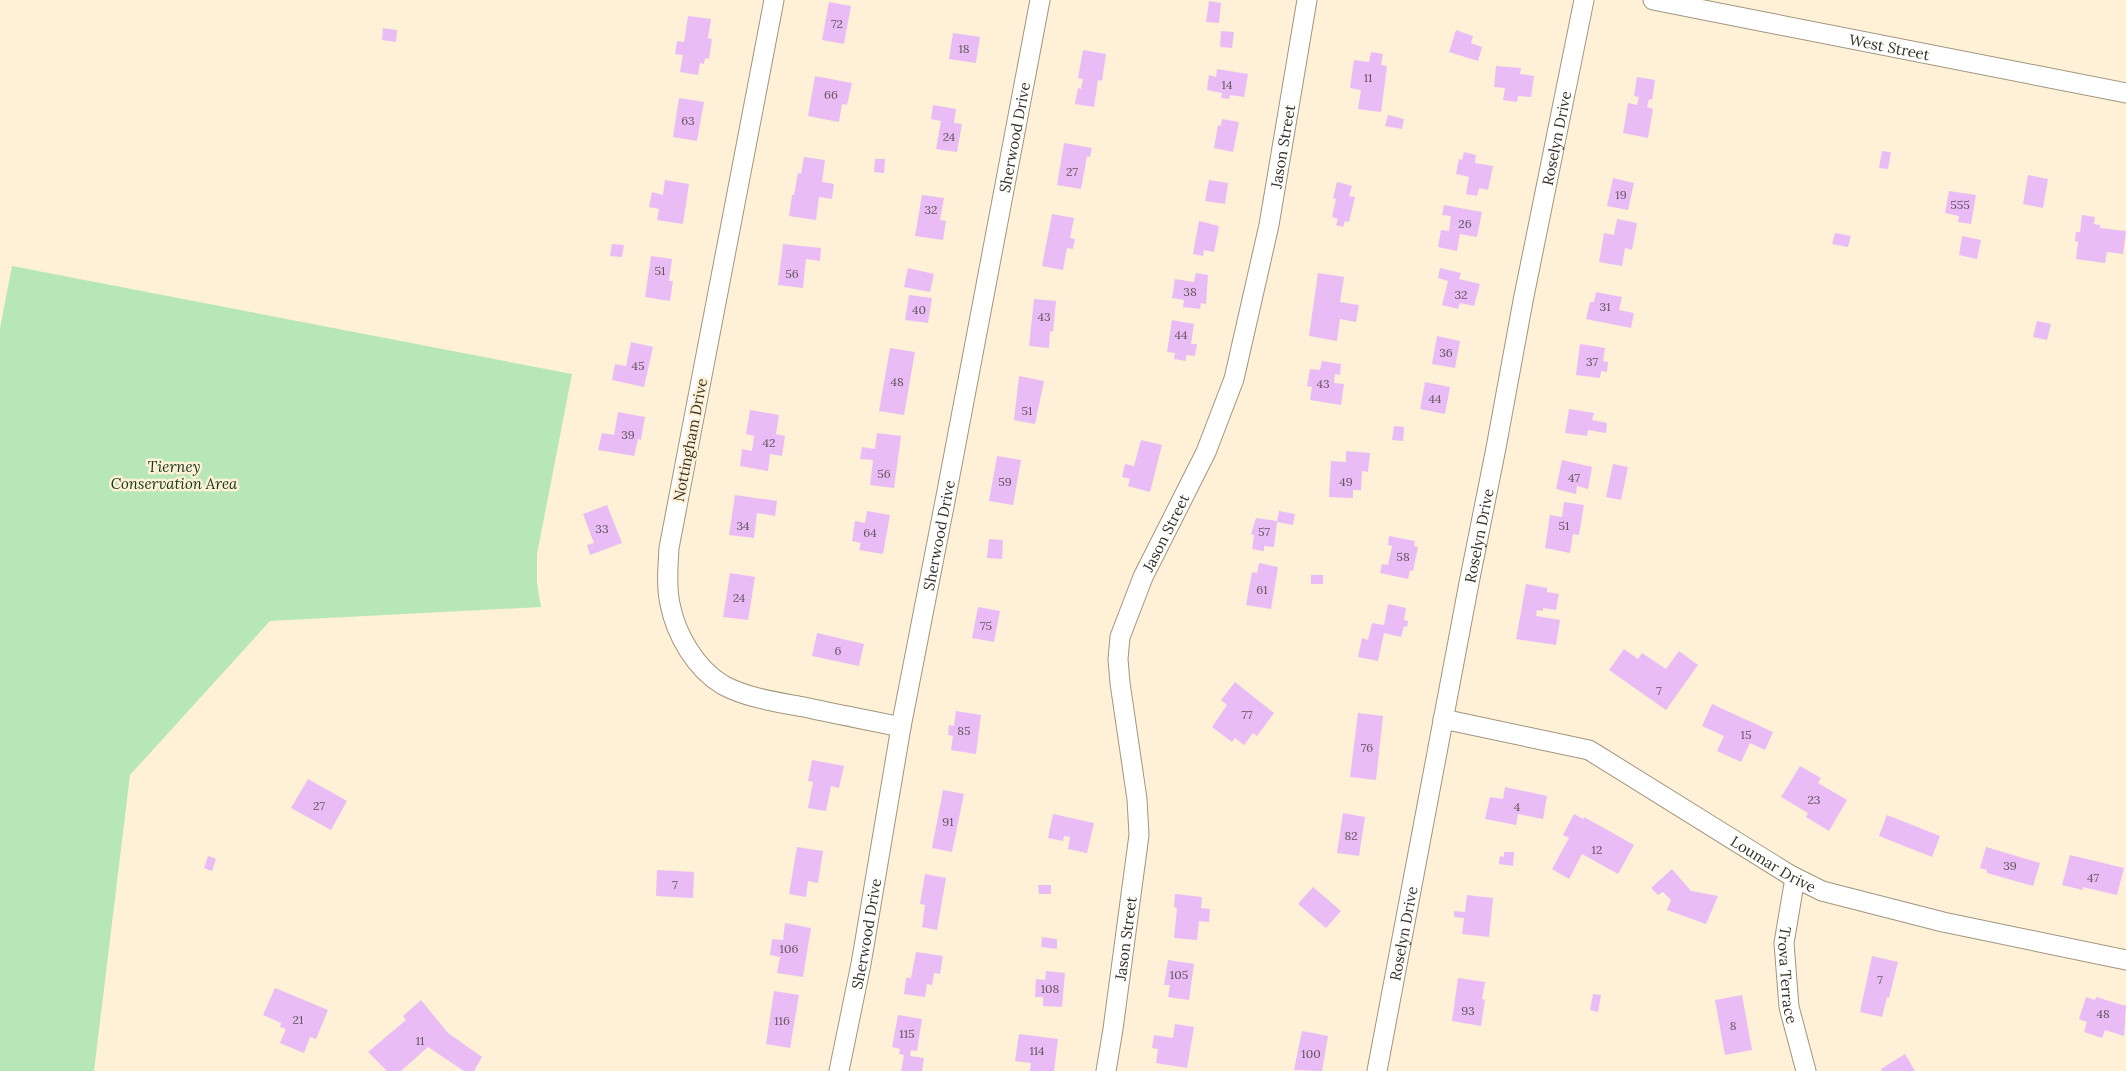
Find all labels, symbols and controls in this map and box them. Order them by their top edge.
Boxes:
house number: 72 [831,16,843,31]
street label: West Street [1848,29,1932,64]
house number: 18 [958,41,970,56]
house number: 11 [1364,70,1372,85]
house number: 14 [1222,77,1233,92]
street label: Sherwood Drive [994,80,1034,194]
house number: 66 [824,87,838,102]
street label: Roselyn Drive [1537,89,1575,187]
street label: Jason Street [1266,103,1299,190]
house number: 63 [681,113,695,128]
house number: 24 [943,129,956,144]
house number: 27 [1066,164,1078,179]
house number: 19 [1615,187,1627,202]
house number: 555 [1950,197,1970,212]
house number: 32 [924,202,938,217]
house number: 26 [1458,216,1472,231]
house number: 51 [655,263,665,278]
house number: 56 [785,266,799,281]
house number: 38 [1183,284,1197,299]
house number: 32 [1454,287,1468,302]
house number: 31 [1599,299,1611,314]
house number: 40 [912,302,926,317]
house number: 43 [1037,309,1051,324]
house number: 44 [1174,327,1188,342]
house number: 36 [1439,345,1453,360]
house number: 37 [1586,354,1598,369]
house number: 45 [631,358,645,373]
house number: 48 [890,374,904,389]
house number: 43 [1316,376,1330,391]
street label: Nottingham Drive [669,377,711,503]
house number: 44 [1428,391,1442,406]
house number: 51 [1022,403,1032,418]
house number: 39 [621,427,635,442]
house number: 42 [763,435,775,450]
park label: Tierney Conservation Area [111,457,238,493]
house number: 56 [877,466,891,481]
house number: 47 [1568,470,1580,485]
house number: 59 [998,474,1012,489]
house number: 49 [1339,474,1353,489]
street label: Sherwood Drive [918,478,958,592]
street label: Roselyn Drive [1460,487,1497,584]
street label: Jason Street [1138,490,1193,575]
house number: 34 [736,518,750,533]
house number: 51 [1559,518,1569,533]
house number: 33 [595,521,609,536]
house number: 57 [1258,524,1271,539]
house number: 64 [863,525,877,540]
house number: 58 [1396,549,1410,564]
house number: 61 [1256,582,1268,597]
house number: 24 [733,590,746,605]
house number: 75 [980,618,992,633]
house number: 6 [835,643,842,658]
house number: 7 [1656,683,1662,698]
house number: 77 [1241,707,1253,722]
house number: 85 [957,723,971,738]
house number: 15 [1741,727,1751,742]
house number: 76 [1361,740,1373,755]
house number: 23 [1808,792,1821,807]
house number: 27 [313,798,325,813]
house number: 4 [1514,799,1521,814]
house number: 91 [942,814,954,829]
house number: 82 [1344,828,1358,843]
street label: Loumar Drive [1727,831,1819,896]
house number: 12 [1592,842,1602,857]
house number: 39 [2003,858,2017,873]
house number: 47 [2087,870,2099,885]
house number: 7 [672,877,678,892]
street label: Sherwood Drive [847,877,885,991]
street label: Roselyn Drive [1385,885,1421,982]
street label: Jason Street [1110,895,1140,983]
street label: Trova Terrace [1774,925,1802,1025]
house number: 106 [780,941,798,956]
house number: 105 [1170,967,1188,982]
house number: 7 [1877,972,1883,987]
house number: 108 [1041,981,1060,996]
house number: 93 [1461,1003,1475,1018]
house number: 48 [2096,1006,2110,1021]
house number: 21 [293,1012,303,1027]
house number: 116 [774,1013,790,1028]
house number: 8 [1730,1018,1737,1033]
house number: 115 [899,1026,915,1041]
house number: 11 [416,1033,424,1048]
house number: 114 [1029,1043,1045,1058]
house number: 100 [1301,1046,1321,1061]

